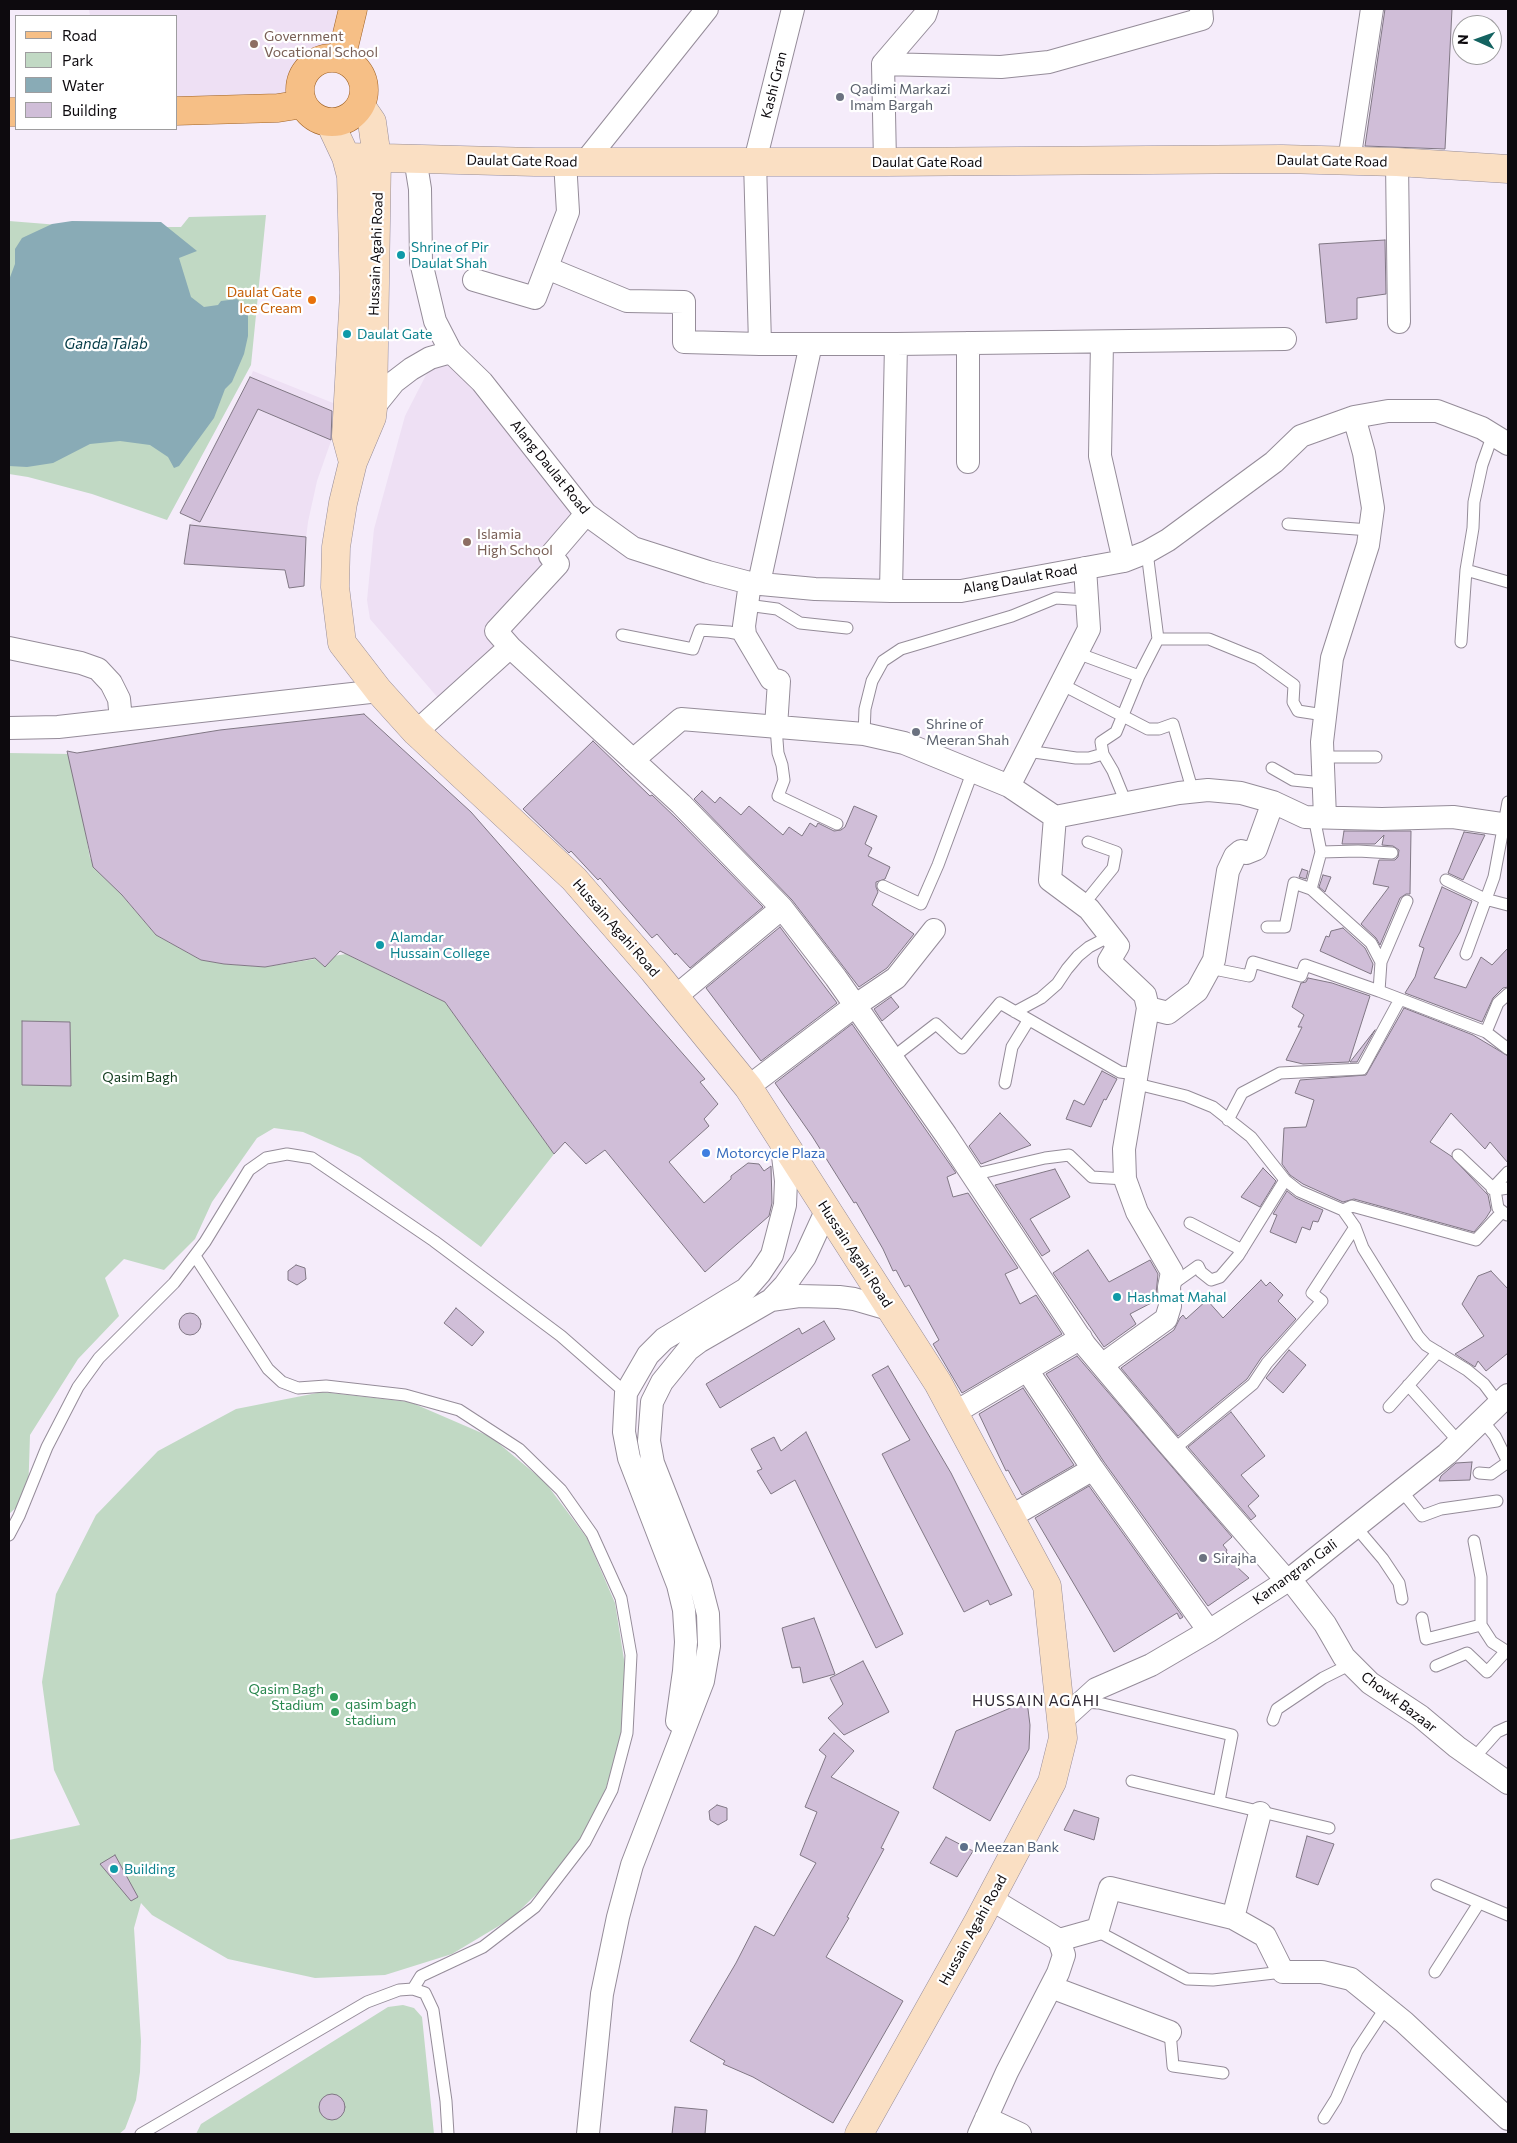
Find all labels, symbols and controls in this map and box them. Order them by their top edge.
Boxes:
legend [15,15,178,130]
north arrow [1452,15,1502,65]
text: Road [62,26,97,44]
place label: Government Vocational School [264,28,378,60]
text: N [1454,34,1471,45]
marker: Government Vocational School [248,38,260,50]
street label: Kashi Gran [758,50,790,120]
text: Park [62,51,93,69]
text: Water [62,76,104,94]
place label: Qadimi Markazi Imam Bargah [850,81,951,114]
marker: Qadimi Markazi Imam Bargah [834,91,846,103]
text: Building [62,101,117,119]
street label: Daulat Gate Road [466,152,578,170]
street label: Daulat Gate Road [1276,152,1388,170]
street label: Daulat Gate Road [872,154,982,170]
street label: Hussain Agahi Road [365,192,387,316]
place label: Shrine of Pir Daulat Shah [411,239,489,272]
marker: Shrine of Pir Daulat Shah [395,249,407,261]
place label: Daulat Gate Ice Cream [227,284,302,316]
marker: Daulat Gate Ice Cream [306,294,318,306]
place label: Daulat Gate [357,326,432,342]
marker: Daulat Gate [341,328,353,340]
water label: Ganda Talab [64,335,148,353]
street label: Alang Daulat Road [507,417,593,517]
place label: Islamia High School [477,526,553,558]
marker: Islamia High School [461,536,473,548]
street label: Alang Daulat Road [961,561,1079,597]
place label: Shrine of Meeran Shah [926,716,1009,749]
marker: Shrine of Meeran Shah [910,726,922,738]
street label: Hussain Agahi Road [569,876,663,980]
place label: Alamdar Hussain College [390,929,490,962]
marker: Alamdar Hussain College [374,939,386,951]
park label: Qasim Bagh [102,1069,178,1085]
place label: Motorcycle Plaza [716,1145,825,1161]
marker: Motorcycle Plaza [700,1147,712,1159]
street label: Hussain Agahi Road [814,1198,896,1310]
place label: Hashmat Mahal [1127,1289,1227,1305]
marker: Hashmat Mahal [1111,1291,1123,1303]
street label: Kamangran Gali [1250,1536,1340,1608]
place label: Sirajha [1213,1550,1256,1566]
marker: Sirajha [1197,1552,1209,1564]
street label: Chowk Bazaar [1358,1668,1440,1736]
place label: Qasim Bagh Stadium [248,1681,324,1714]
marker: Qasim Bagh Stadium [328,1691,340,1703]
district label: HUSSAIN AGAHI [970,1692,1102,1710]
place label: qasim bagh stadium [345,1696,417,1728]
marker: qasim bagh stadium [329,1706,341,1718]
place label: Meezan Bank [974,1839,1059,1855]
marker: Meezan Bank [958,1841,970,1853]
place label: Building [124,1861,175,1877]
marker: Building [108,1863,120,1875]
street label: Hussain Agahi Road [936,1872,1010,1988]

